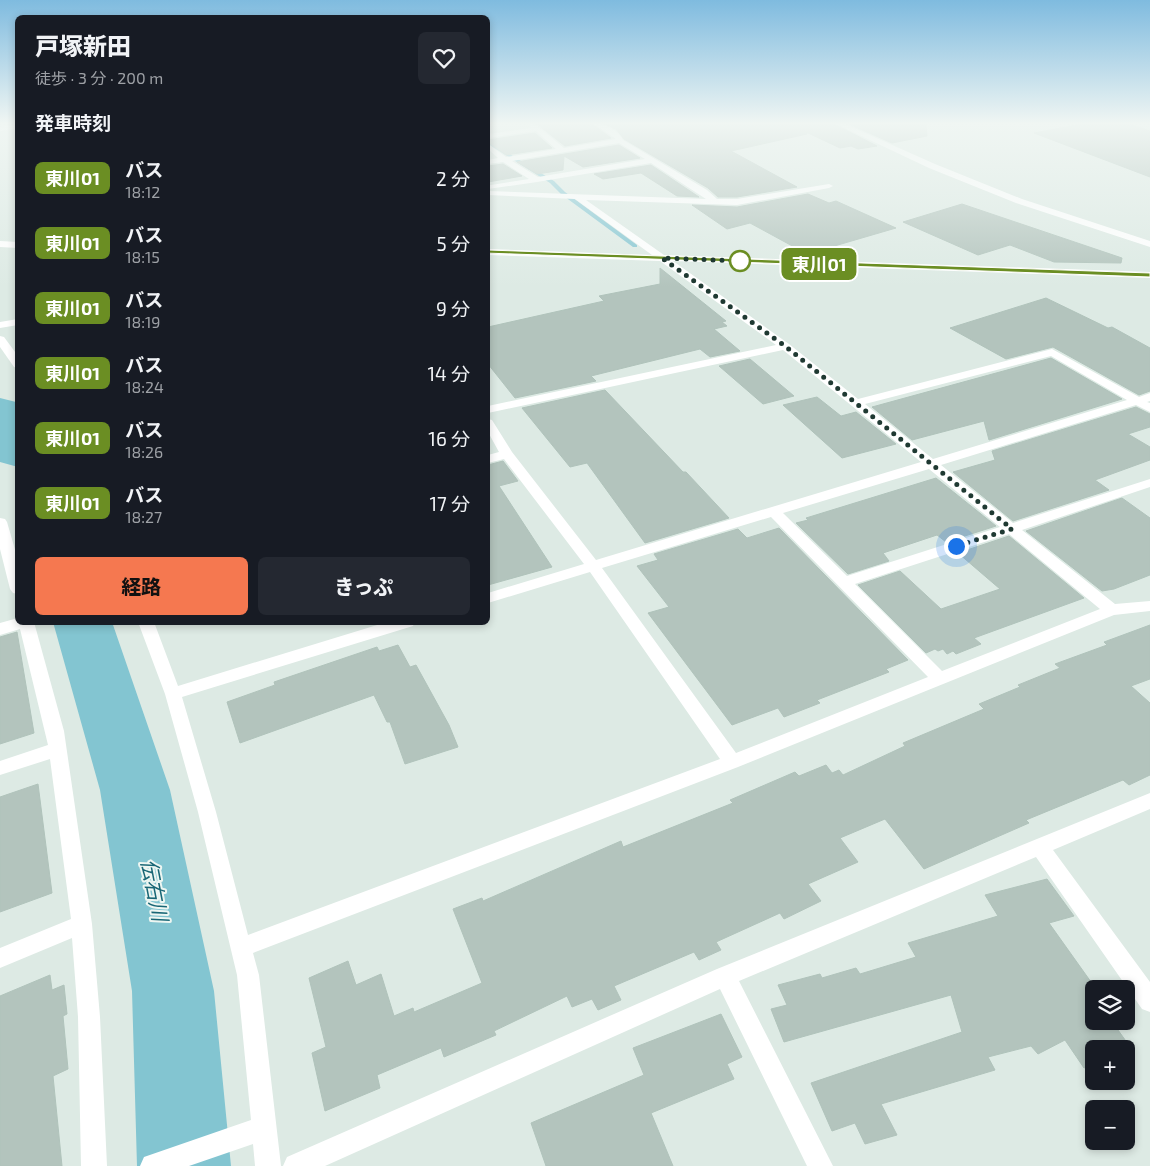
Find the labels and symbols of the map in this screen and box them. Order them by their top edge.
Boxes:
line badge: 東川01 [784,248,854,280]
unlabelled marker [729,250,751,272]
your location [944,534,969,559]
water label: 伝右川 [137,856,174,925]

